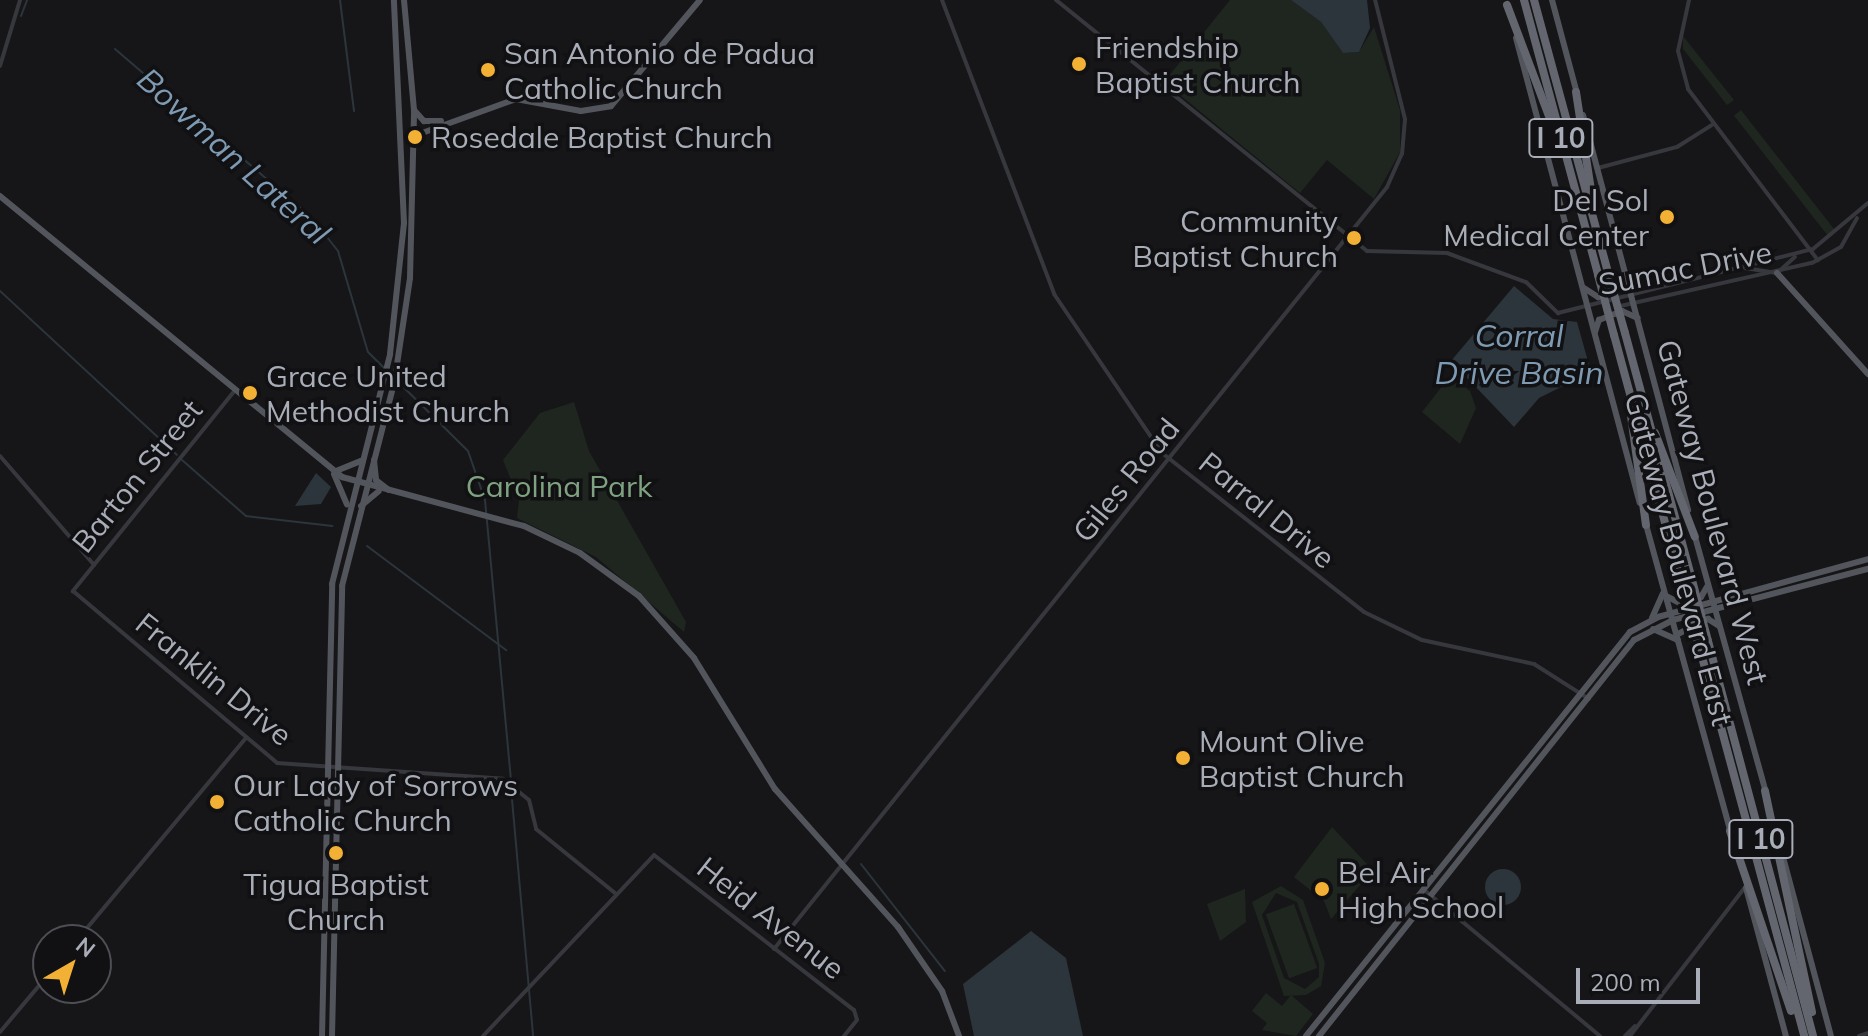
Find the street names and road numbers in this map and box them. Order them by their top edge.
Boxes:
road number: I 10 [1527,114,1595,162]
street label: Sumac Drive [1595,234,1775,302]
street label: Gateway Boulevard West [1650,336,1776,688]
street label: Gateway Boulevard East [1617,389,1741,729]
street label: Barton Street [65,392,209,560]
street label: Giles Road [1065,411,1187,549]
street label: Parral Drive [1192,444,1342,576]
street label: Franklin Drive [129,605,299,753]
road number: I 10 [1727,815,1795,863]
street label: Heid Avenue [690,849,852,987]

